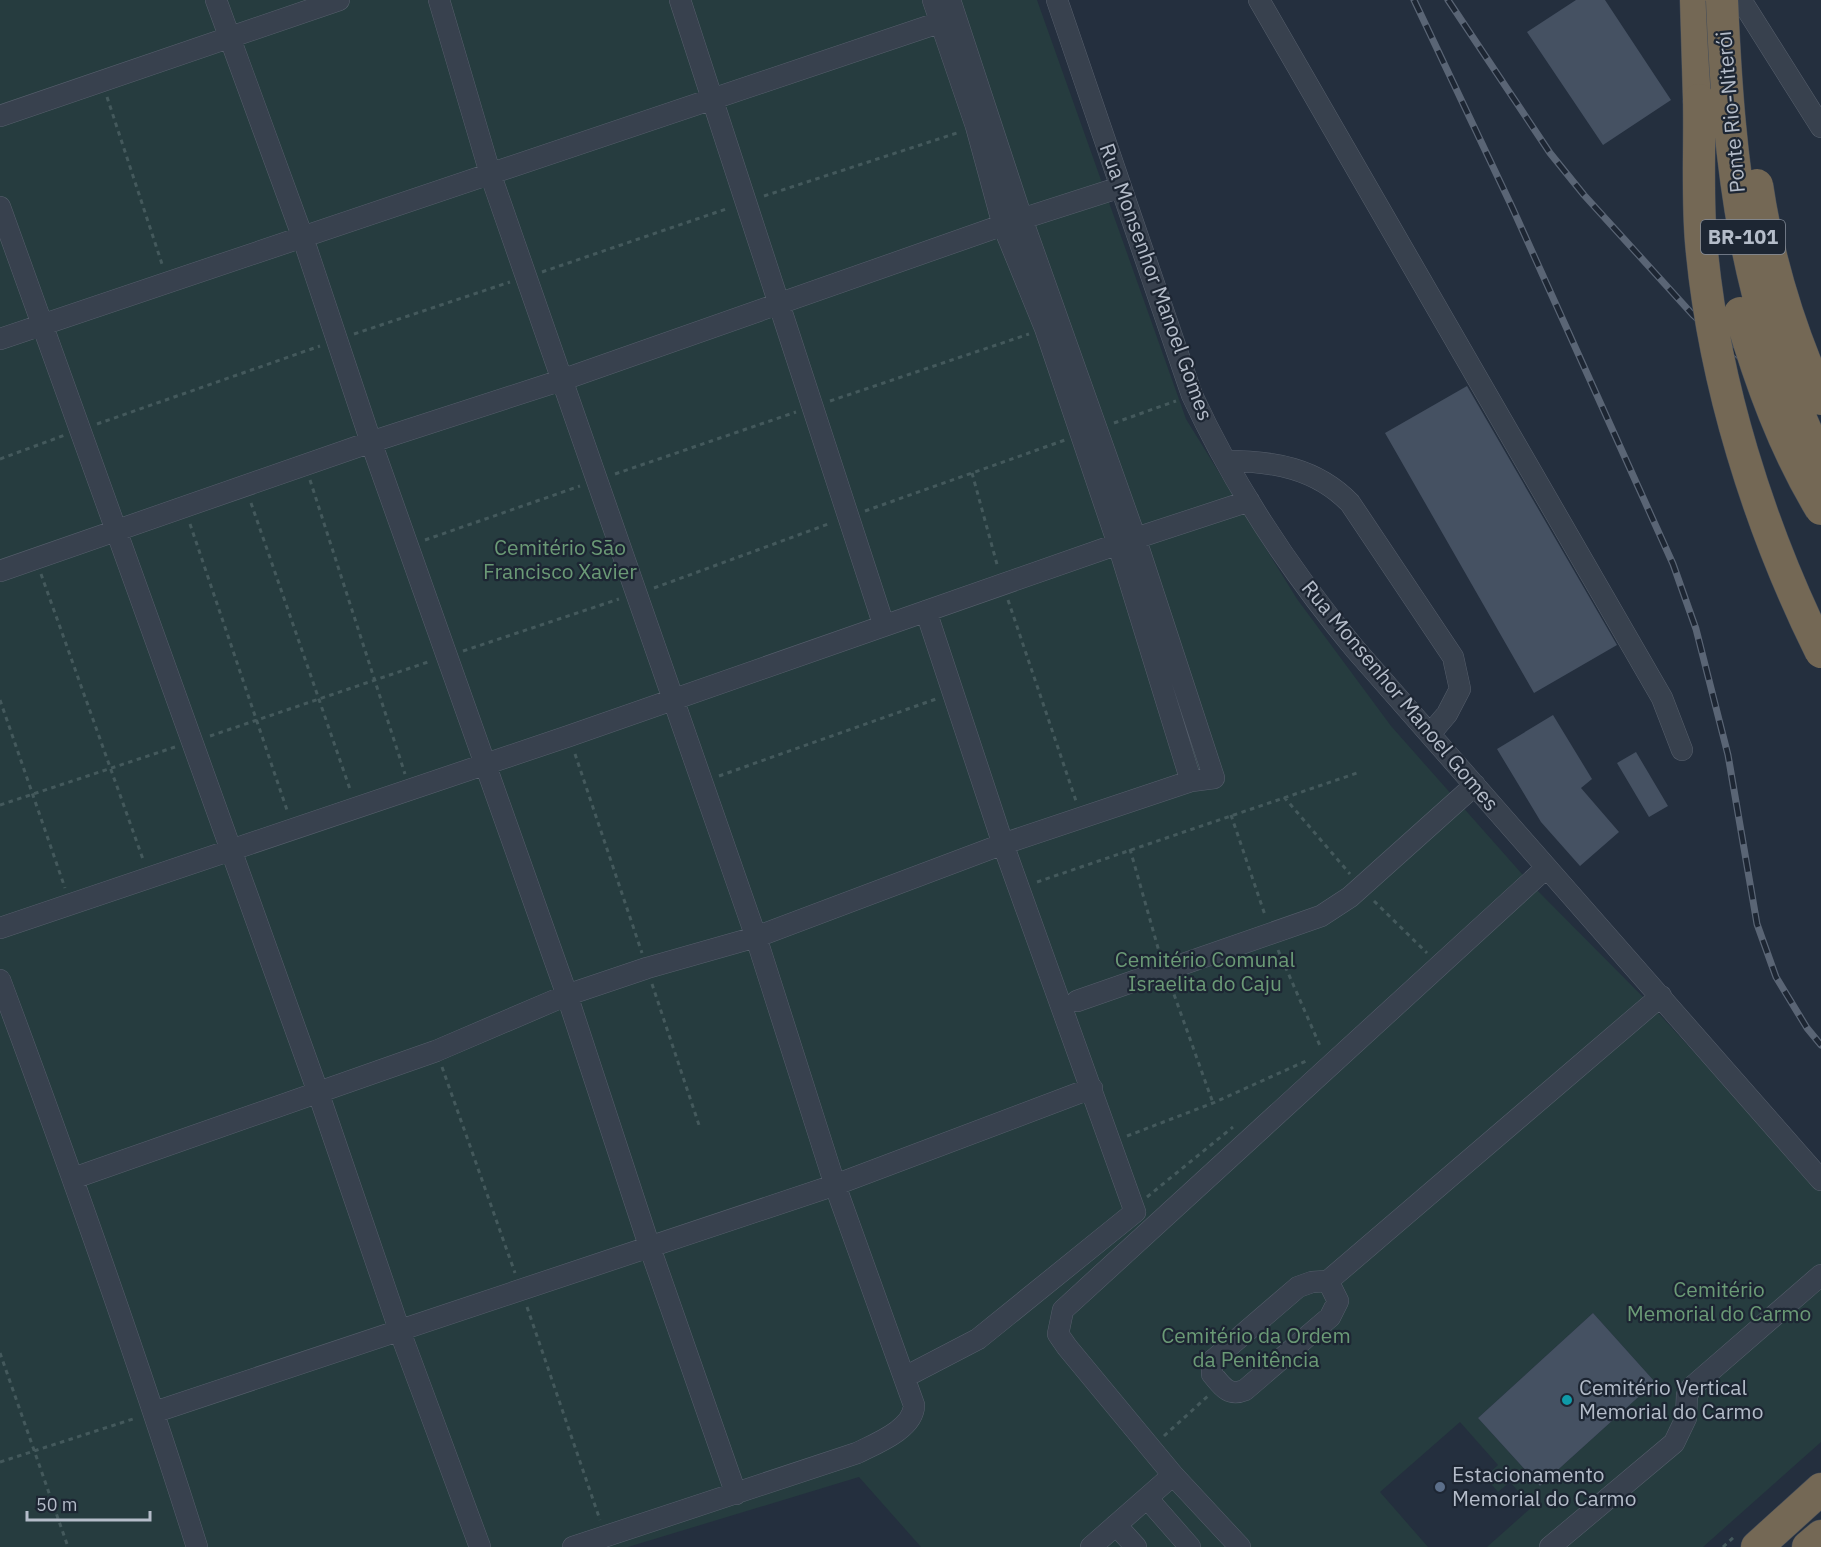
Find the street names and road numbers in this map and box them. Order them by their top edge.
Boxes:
street label: Ponte Rio-Niterói [1709,30,1751,194]
street label: Rua Monsenhor Manoel Gomes [1094,139,1220,424]
road number: BR-101 [1701,220,1785,254]
street label: Rua Monsenhor Manoel Gomes [1296,574,1506,817]

